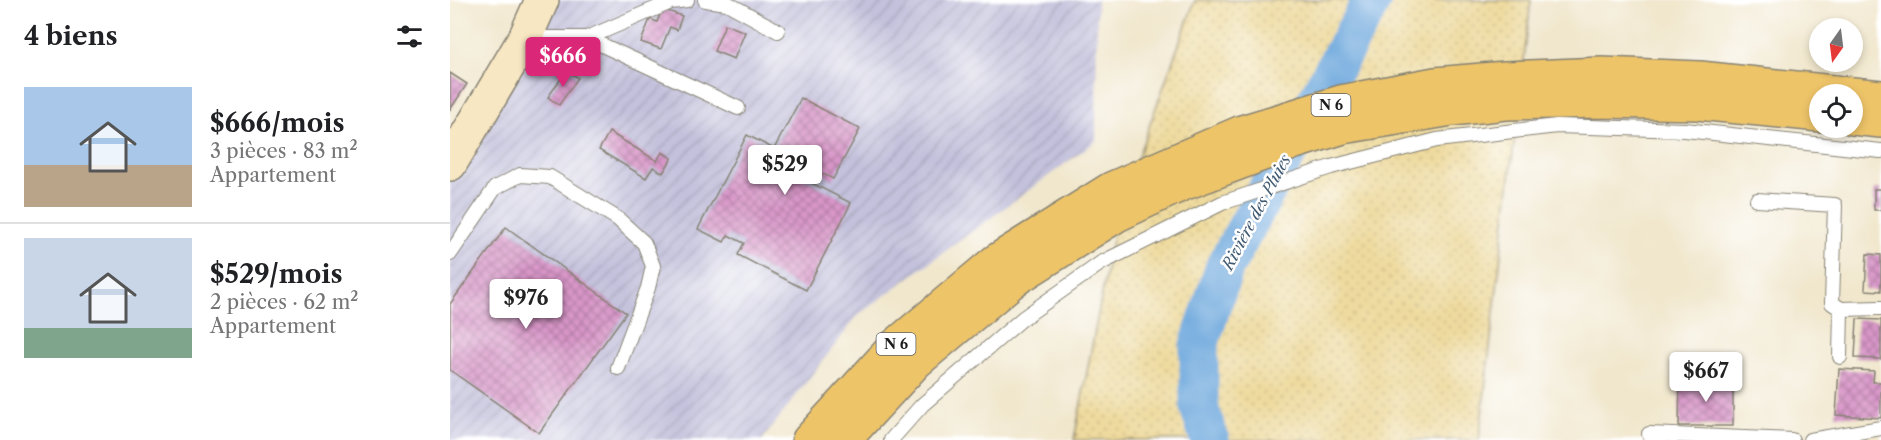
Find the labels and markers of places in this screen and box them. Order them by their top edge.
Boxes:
pin: $666 [527,37,599,88]
pin: $529 [749,145,821,196]
pin: $976 [490,279,562,330]
pin: $667 [1670,352,1742,403]

